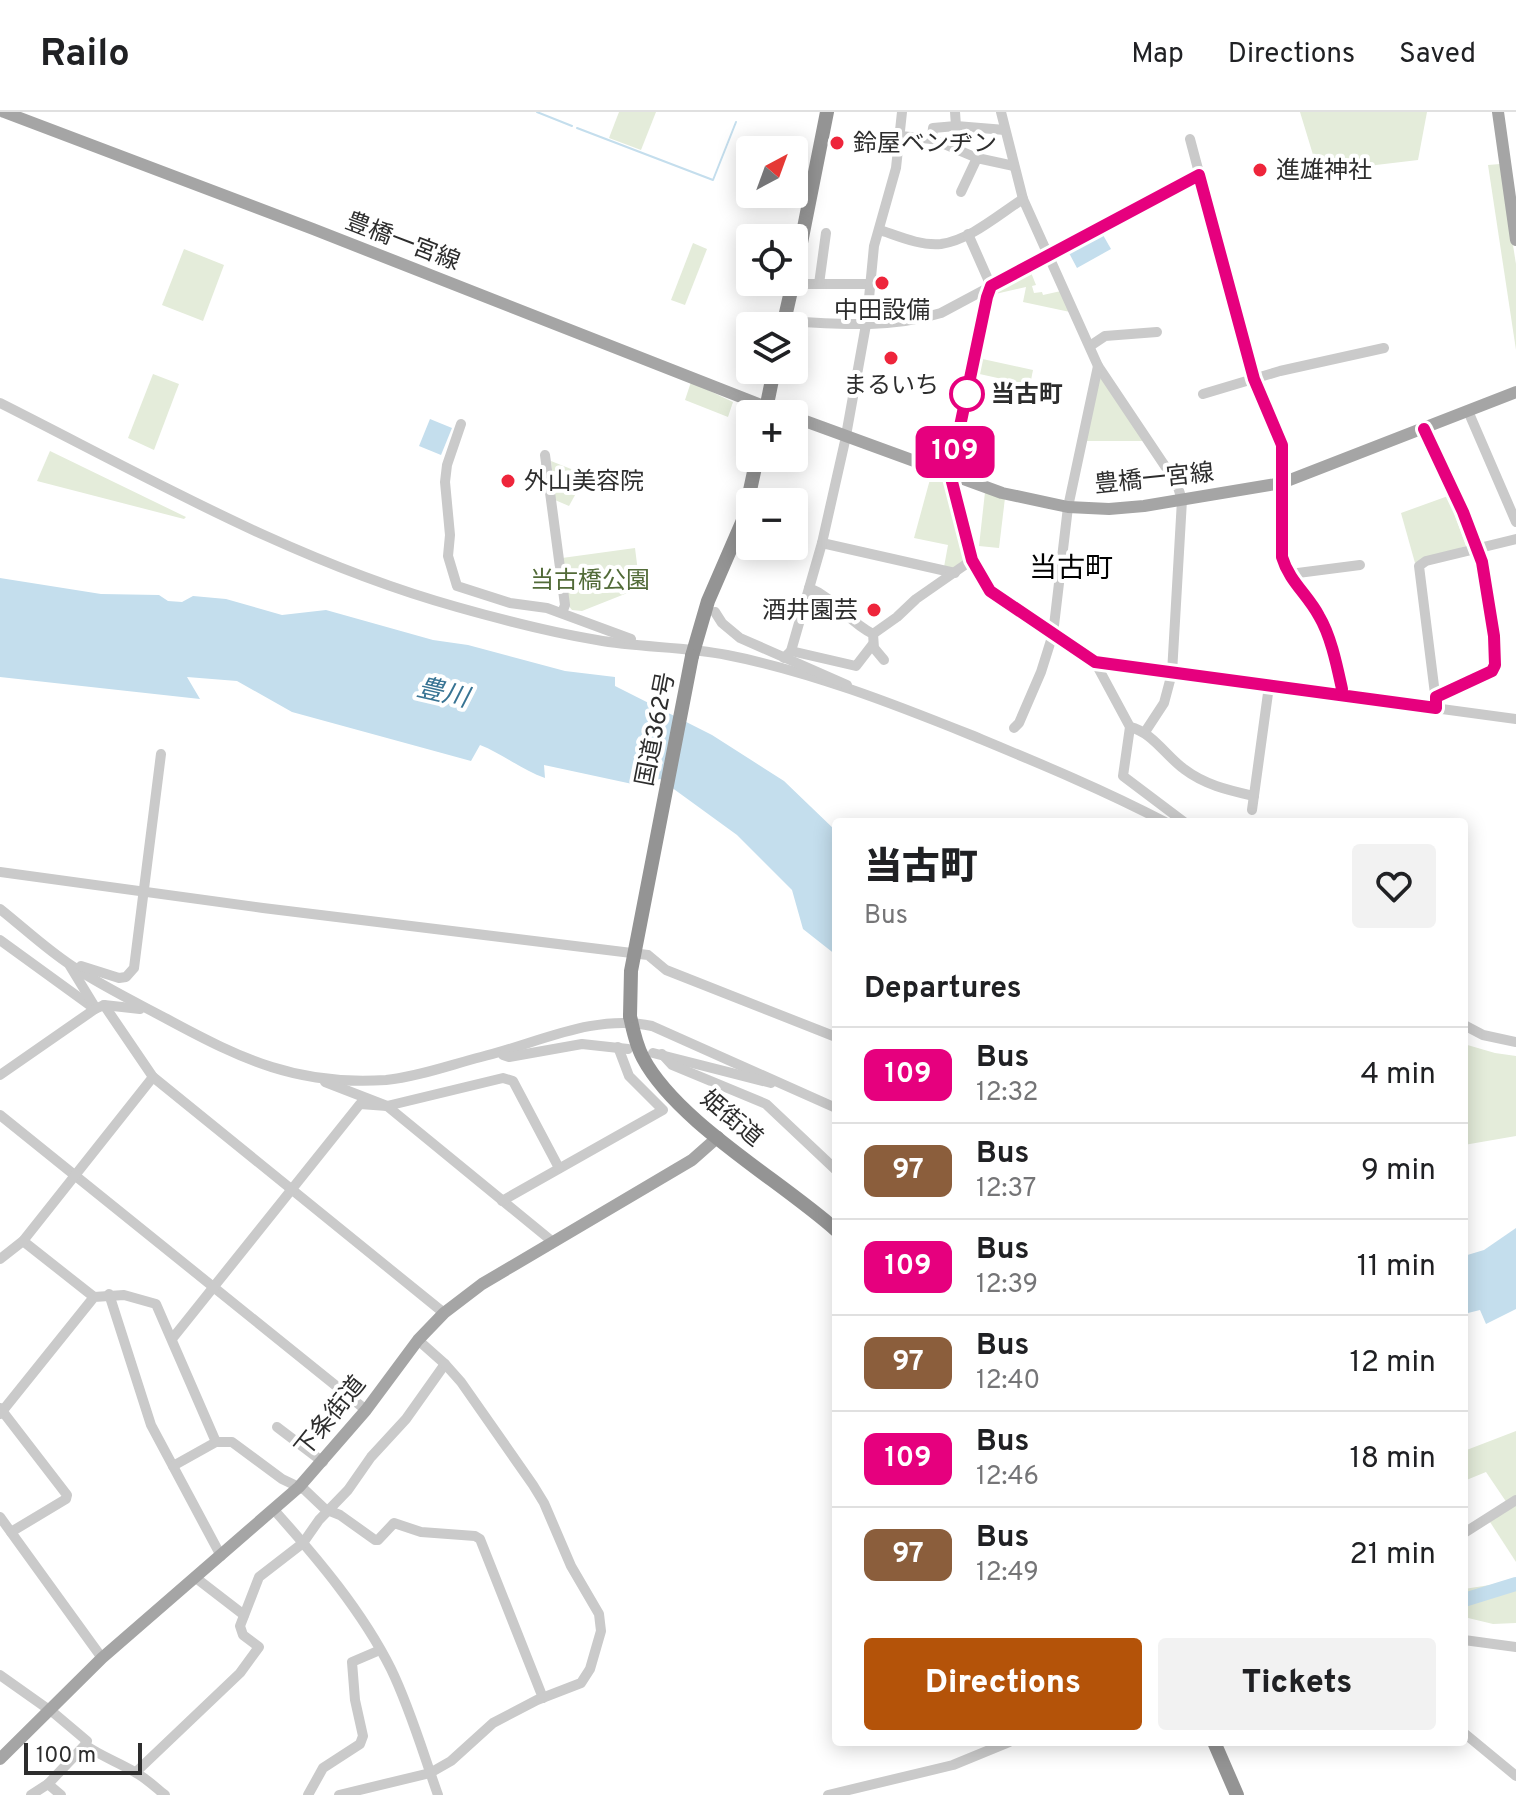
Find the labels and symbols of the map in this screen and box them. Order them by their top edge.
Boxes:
place label: 鈴屋ベンヂン [853,130,997,160]
marker: 鈴屋ベンヂン [828,134,846,152]
north arrow [736,136,808,208]
place label: 進雄神社 [1276,157,1372,187]
marker: 進雄神社 [1251,161,1269,179]
street label: 豊橋一宮線 [341,207,464,278]
marker: 中田設備 [873,274,891,292]
place label: 中田設備 [834,297,930,327]
marker: まるいち [882,349,900,367]
place label: まるいち [843,372,939,402]
marker: 当古町 [950,377,984,411]
place label: 当古町 [991,381,1063,411]
line badge: 109 [909,426,1001,478]
street label: 豊橋一宮線 [1093,459,1215,501]
place label: 外山美容院 [524,468,644,498]
marker: 外山美容院 [499,472,517,490]
district label: 当古町 [1029,552,1113,588]
park label: 当古橋公園 [530,567,650,597]
place label: 酒井園芸 [762,597,858,627]
marker: 酒井園芸 [865,601,883,619]
street label: 国道362号 [631,670,683,789]
water label: 豊川 [413,673,474,717]
street label: 姫街道 [693,1085,768,1154]
street label: 下条街道 [290,1371,373,1464]
scale bar [24,1739,142,1775]

